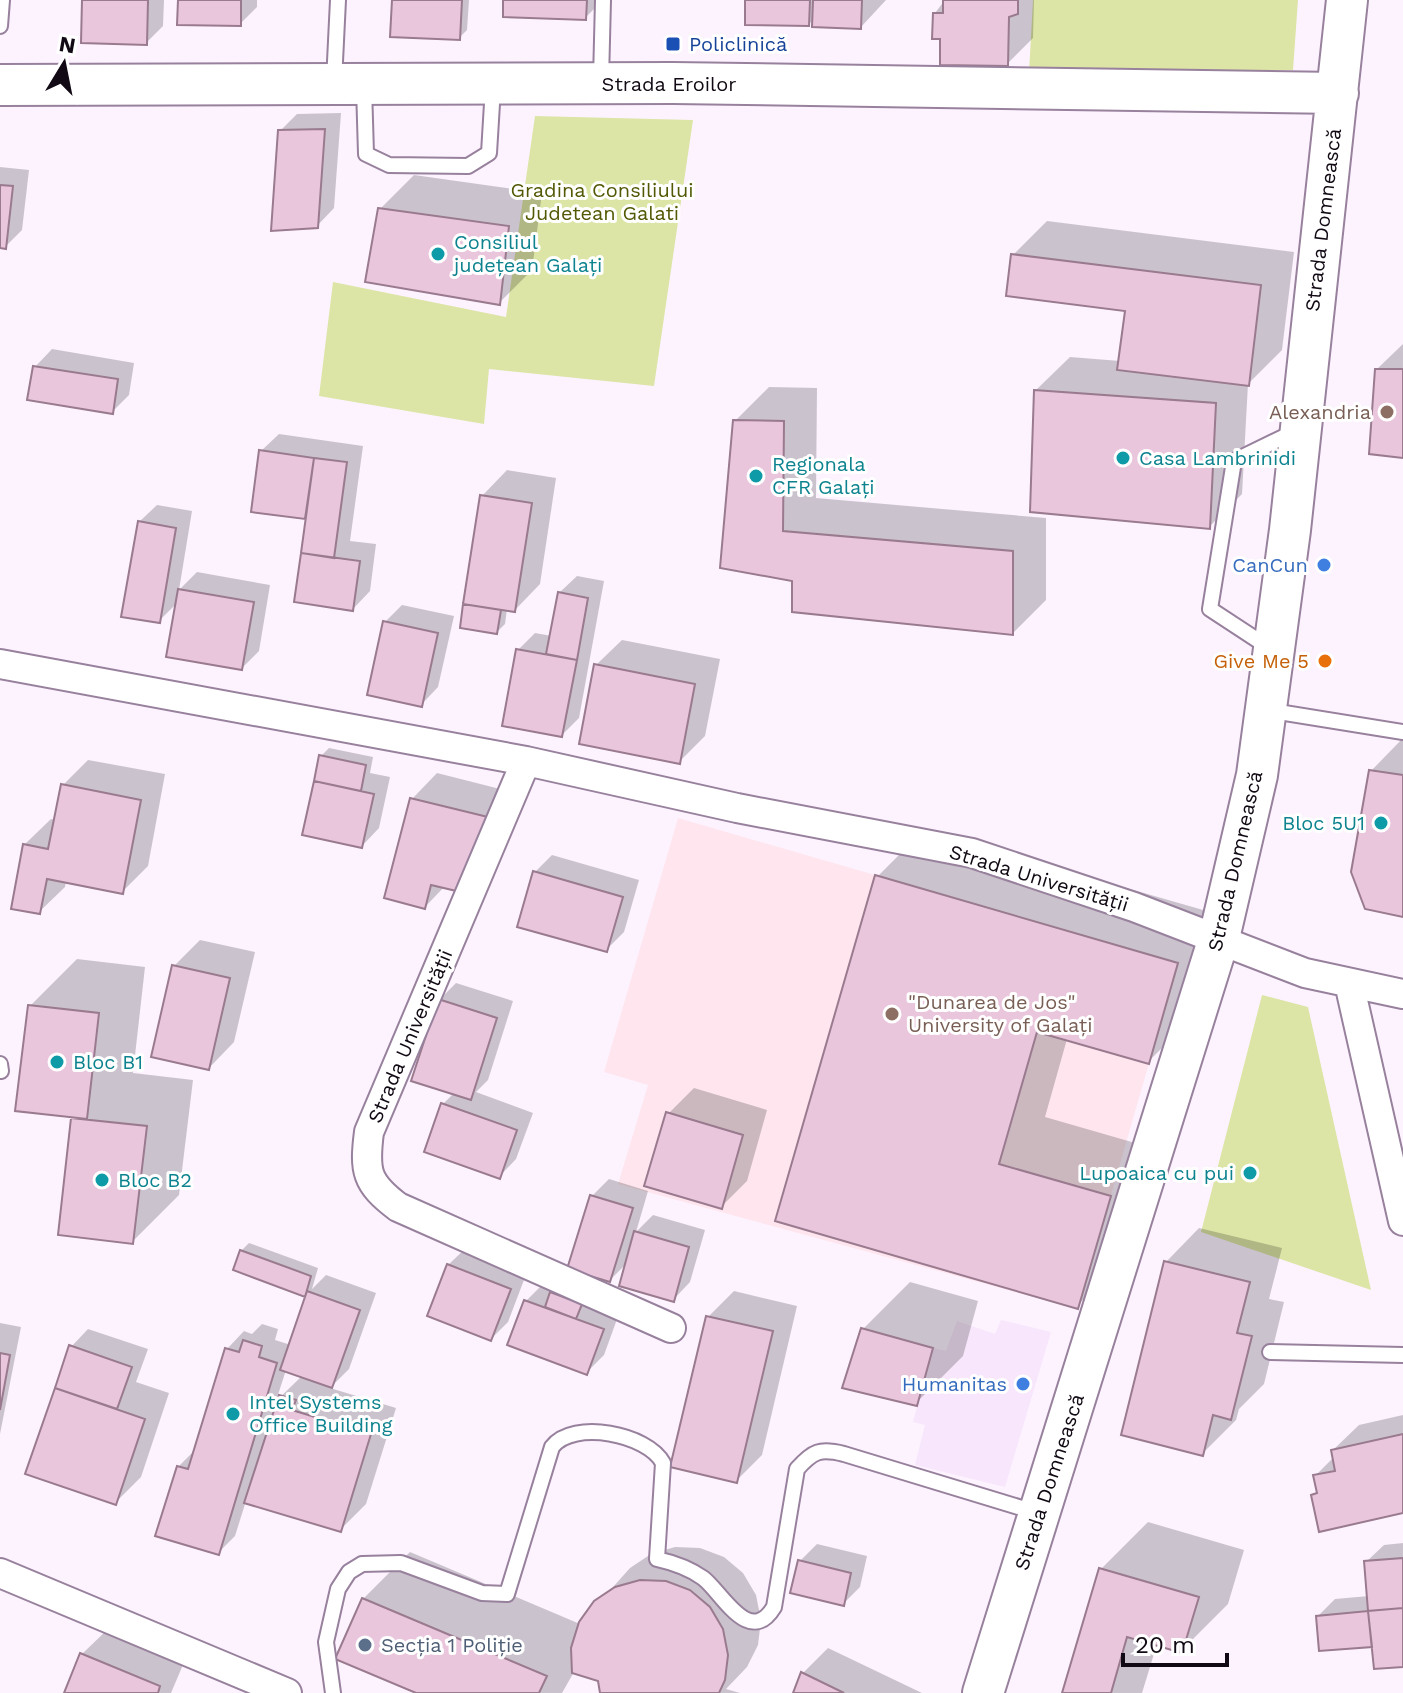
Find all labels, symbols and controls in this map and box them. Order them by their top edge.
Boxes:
north arrow [24,24,104,104]
text: N [57,31,78,59]
place label: Policlinică [689,32,787,56]
marker: Policlinică [664,35,682,53]
street label: Strada Eroilor [602,72,736,96]
street label: Strada Domnească [1300,127,1346,313]
park label: Gradina Consiliului Judetean Galati [510,178,694,225]
place label: Consiliul județean Galați [452,230,602,277]
marker: Consiliul județean Galați [429,245,447,263]
place label: Alexandria [1269,400,1371,424]
marker: Alexandria [1378,403,1396,421]
place label: Casa Lambrinidi [1139,446,1296,470]
marker: Casa Lambrinidi [1114,449,1132,467]
place label: Regionala CFR Galați [772,452,875,499]
marker: Regionala CFR Galați [747,467,765,485]
place label: CanCun [1232,553,1308,577]
marker: CanCun [1315,556,1333,574]
place label: Give Me 5 [1214,649,1309,673]
marker: Give Me 5 [1316,652,1334,670]
street label: Strada Domnească [1203,768,1267,954]
place label: Bloc 5U1 [1282,811,1365,835]
marker: Bloc 5U1 [1372,814,1390,832]
street label: Strada Universității [946,839,1132,917]
street label: Strada Universității [363,946,457,1126]
place label: "Dunarea de Jos" University of Galați [908,990,1093,1037]
marker: "Dunarea de Jos" University of Galați [883,1005,901,1023]
place label: Bloc B1 [73,1050,143,1074]
marker: Bloc B1 [48,1053,66,1071]
place label: Lupoaica cu pui [1079,1161,1234,1185]
marker: Lupoaica cu pui [1241,1164,1259,1182]
place label: Bloc B2 [118,1168,192,1192]
marker: Bloc B2 [93,1171,111,1189]
place label: Humanitas [902,1372,1007,1396]
marker: Humanitas [1014,1375,1032,1393]
place label: Intel Systems Office Building [249,1390,393,1437]
street label: Strada Domnească [1009,1391,1089,1573]
marker: Intel Systems Office Building [224,1405,242,1423]
scale bar [1123,1617,1227,1667]
text: 20 m [1135,1631,1195,1659]
place label: Secția 1 Poliție [381,1633,523,1657]
marker: Secția 1 Poliție [356,1636,374,1654]

